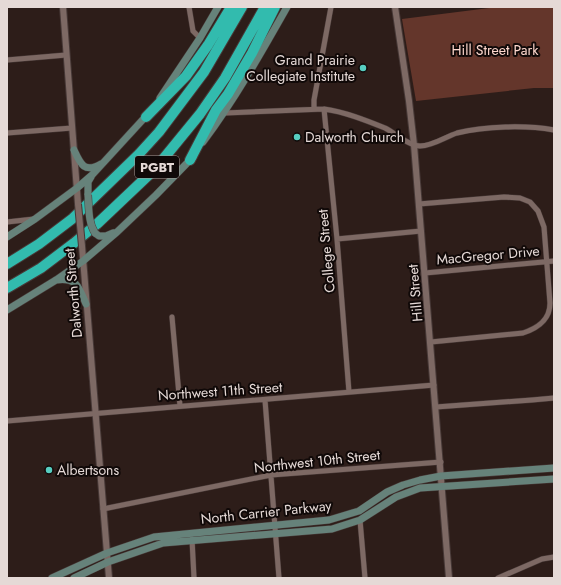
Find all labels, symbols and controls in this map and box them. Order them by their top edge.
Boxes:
park label: Hill Street Park [452,40,539,60]
place label: Grand Prairie Collegiate Institute [246,50,355,86]
marker: Grand Prairie Collegiate Institute [358,63,368,73]
place label: Dalworth Church [305,127,404,147]
marker: Dalworth Church [292,132,302,142]
road number: PGBT [135,156,179,178]
street label: College Street [312,208,340,294]
street label: MacGregor Drive [436,241,540,269]
street label: Dalworth Street [59,247,87,338]
street label: Hill Street [402,263,427,323]
street label: Northwest 11th Street [157,377,283,405]
street label: Northwest 10th Street [253,444,382,478]
place label: Albertsons [57,460,119,480]
marker: Albertsons [44,465,54,475]
street label: North Carrier Parkway [200,495,333,529]

